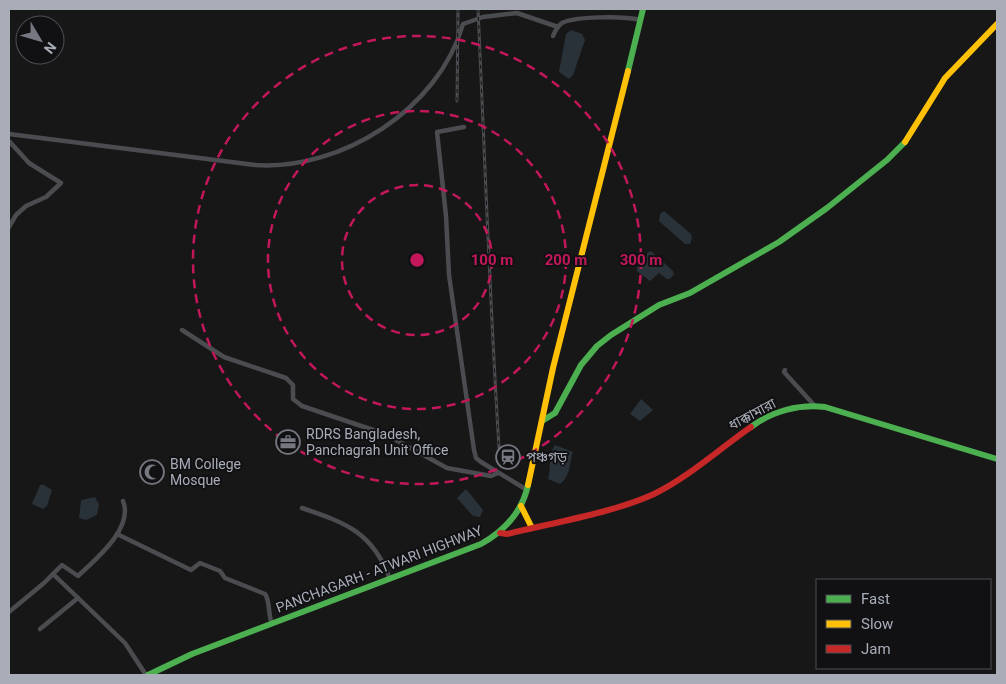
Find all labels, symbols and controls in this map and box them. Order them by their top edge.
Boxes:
north arrow [15,15,65,65]
text: N [41,39,60,57]
centre of rings [408,251,426,269]
text: 100 m [471,251,513,269]
text: 200 m [545,251,587,269]
text: 300 m [620,251,662,269]
street label: ধাক্কামারা [726,395,779,433]
place label: RDRS Bangladesh, Panchagrah Unit Office [306,426,449,458]
office icon: RDRS Bangladesh, Panchagrah Unit Office [275,429,301,455]
station icon: পঞ্চগড় [495,444,521,470]
place label: পঞ্চগড় [526,449,568,465]
place label: BM College Mosque [170,456,241,488]
mosque icon: BM College Mosque [139,459,165,485]
street label: PANCHAGARH - ATWARI HIGHWAY [274,522,485,616]
legend [816,579,991,669]
text: Fast [861,590,890,608]
text: Slow [861,615,893,633]
text: Jam [861,640,891,658]

